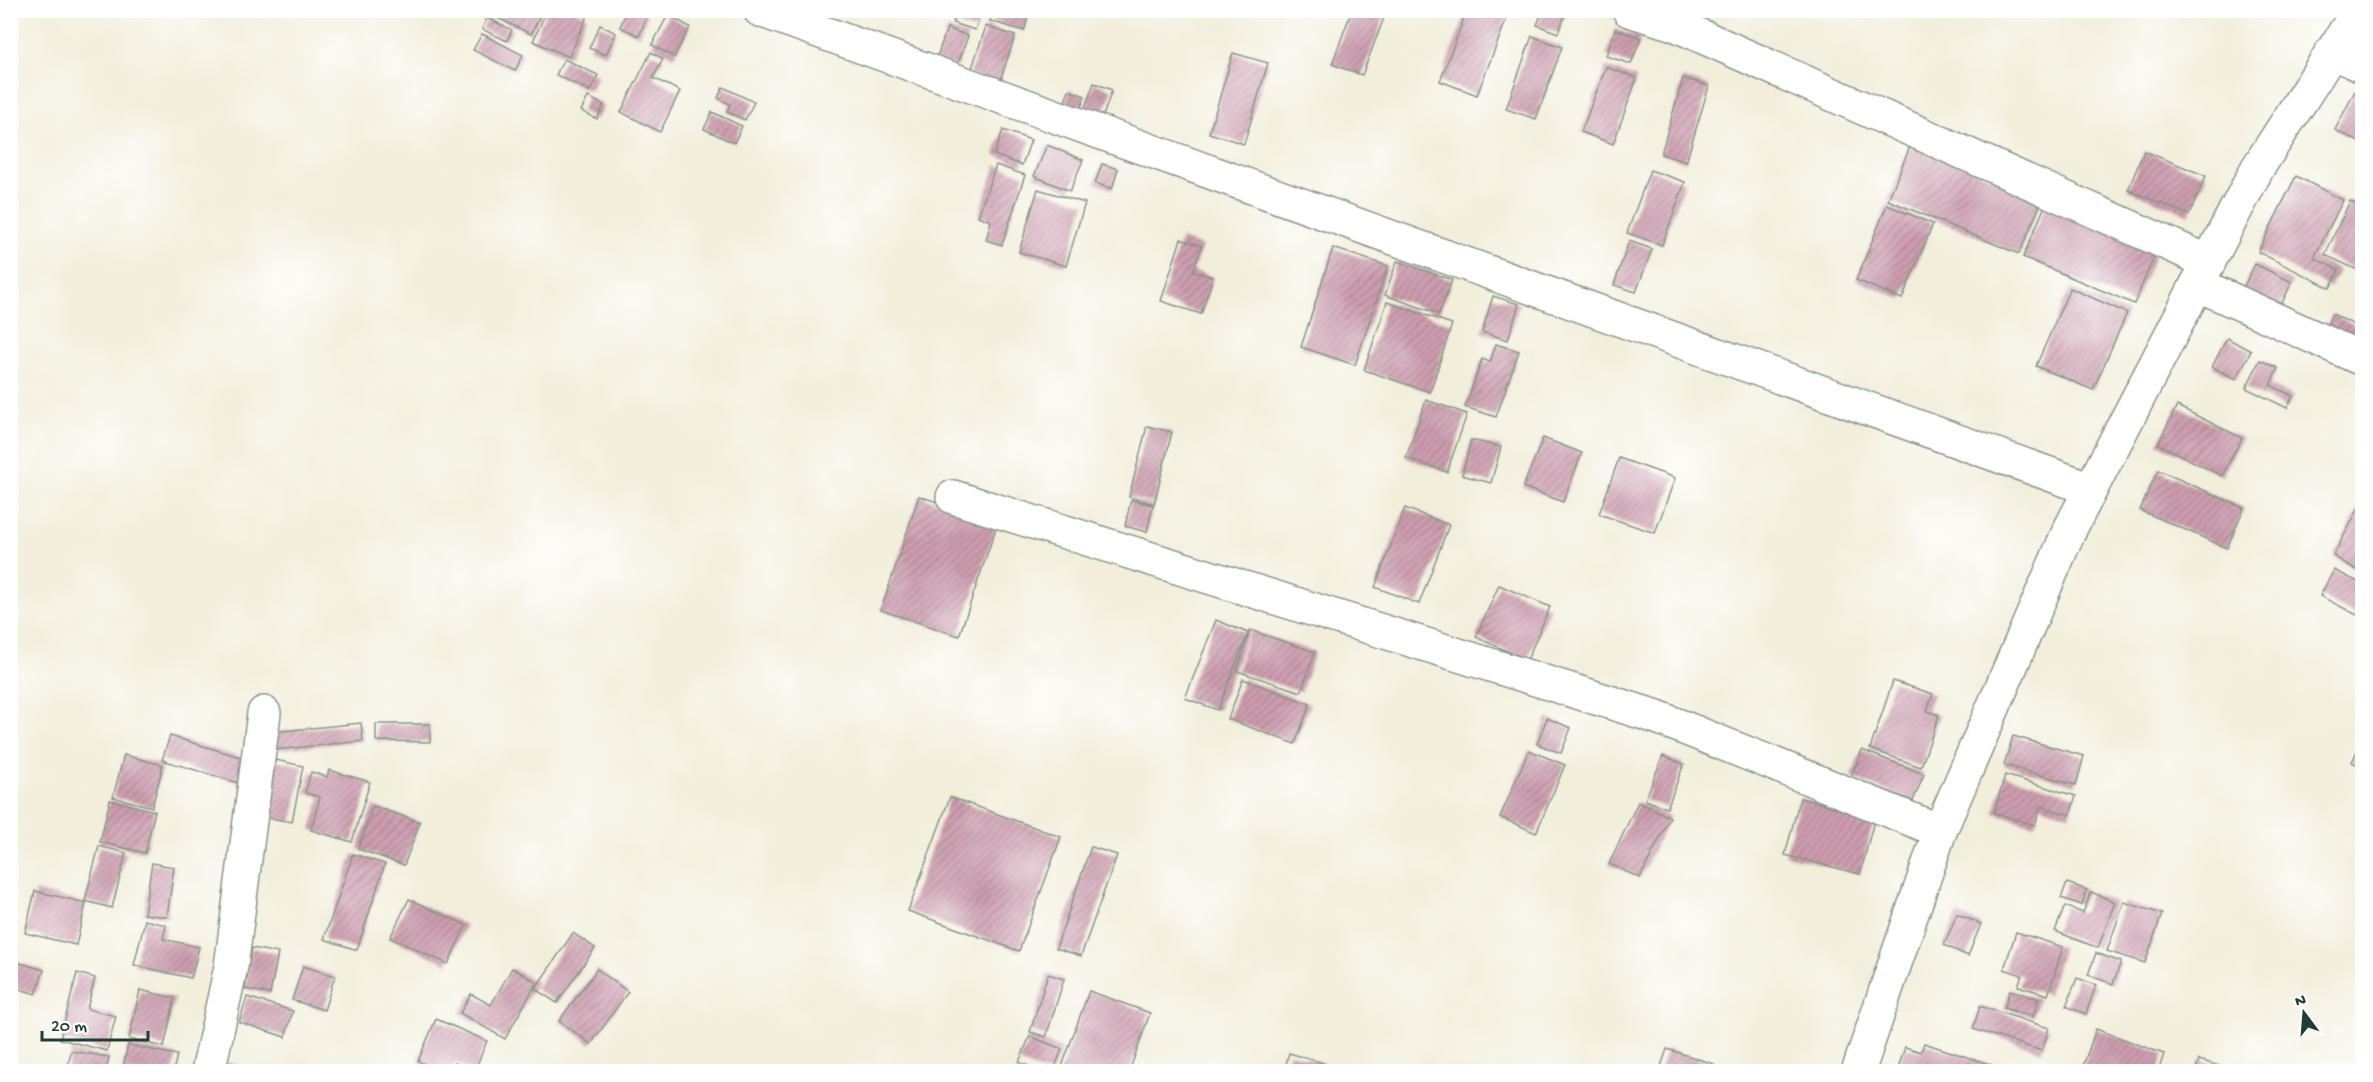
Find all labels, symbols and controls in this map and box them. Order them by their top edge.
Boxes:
north arrow [2274,983,2334,1043]
text: N [2293,991,2309,1013]
scale bar [42,1004,148,1042]
text: 20 m [51,1017,87,1038]

